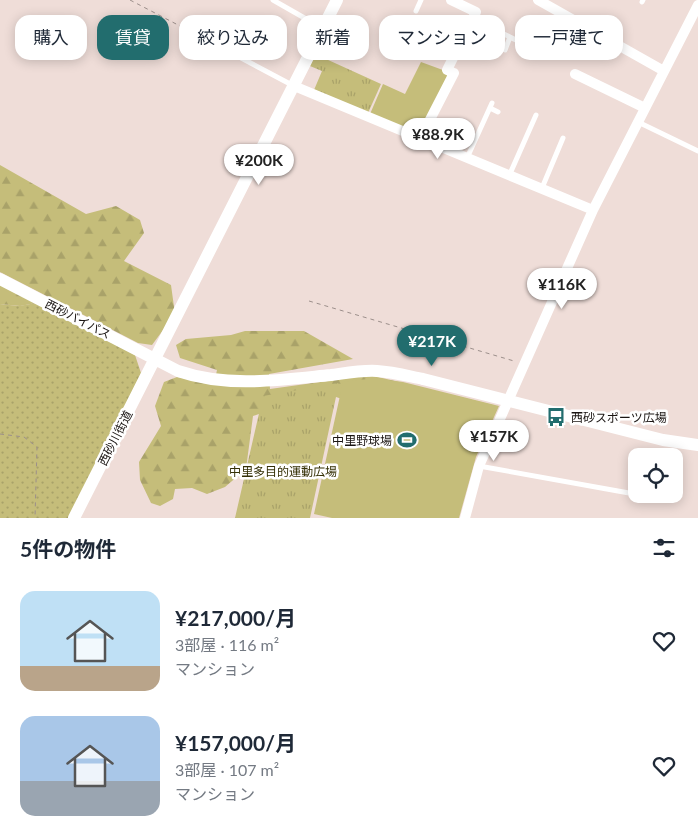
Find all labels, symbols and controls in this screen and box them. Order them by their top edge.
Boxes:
chip: 購入 [15,15,87,60]
chip: 賃貸 [97,15,169,60]
chip: 絞り込み [179,15,287,60]
chip: 新着 [297,15,369,60]
chip: マンション [379,15,505,60]
chip: 一戸建て [515,15,623,60]
pin: ¥88.9K [397,118,479,160]
text: ¥88.9K [412,124,464,143]
pin: ¥200K [224,144,294,186]
text: ¥200K [235,150,283,169]
pin: ¥116K [527,268,597,310]
text: ¥116K [538,274,586,293]
street label: 西砂バイパス [43,296,113,342]
pin: ¥217K [397,324,467,367]
text: ¥217K [408,331,456,350]
bus stop icon: 西砂スポーツ広場 [545,406,567,428]
street label: 西砂川街道 [95,408,135,468]
place label: 西砂スポーツ広場 [571,410,667,425]
pin: ¥157K [459,420,529,462]
text: ¥157K [470,426,518,445]
sports icon: 中里野球場 [396,429,418,451]
place label: 中里野球場 [332,433,392,448]
map controls [628,448,683,503]
button: locate [628,448,683,503]
park label: 中里多目的運動広場 [229,464,337,479]
icon: filters [650,534,678,562]
text: 5件の物件 [20,536,116,561]
text: ¥217,000/月 [175,605,296,630]
icon: home [60,611,120,671]
icon: heart [650,627,678,655]
text: 3部屋 · 116 m² [175,635,279,654]
text: マンション [175,659,255,678]
text: ¥157,000/月 [175,730,296,755]
icon: home [60,736,120,796]
icon: heart [650,752,678,780]
text: 3部屋 · 107 m² [175,760,279,779]
text: マンション [175,784,255,803]

